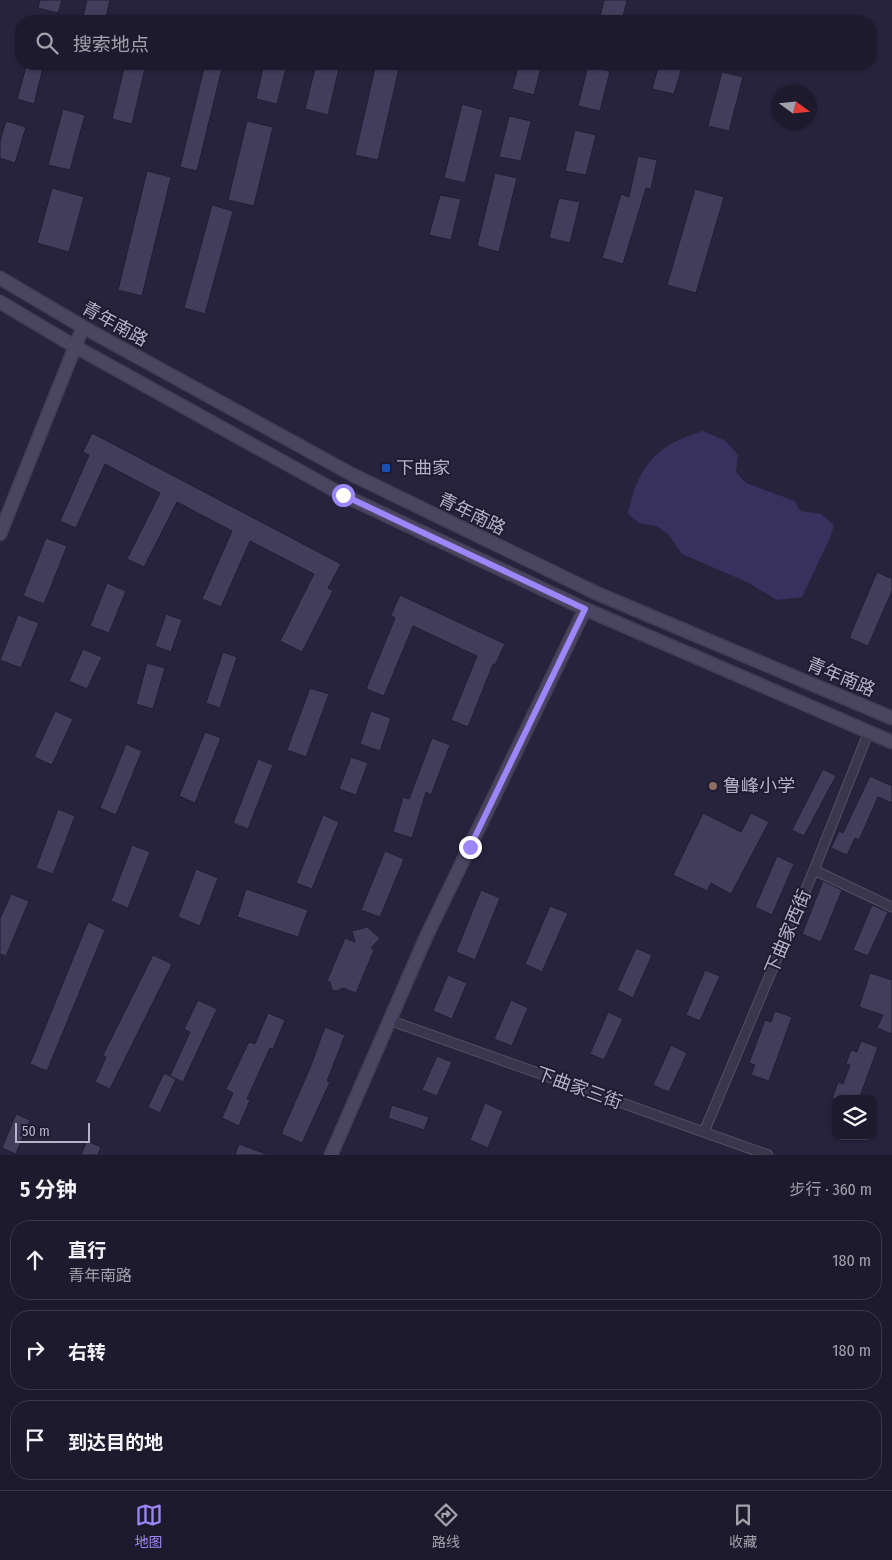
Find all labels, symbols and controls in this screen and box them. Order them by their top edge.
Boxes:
search box [15,15,877,70]
icon: search [33,29,61,57]
text: 搜索地点 [73,33,149,56]
north arrow [772,85,817,130]
street label: 青年南路 [78,297,152,351]
place label: 下曲家 [396,457,450,479]
marker: 下曲家 [380,462,392,474]
route start [332,484,355,507]
street label: 青年南路 [435,488,509,540]
street label: 青年南路 [804,653,878,701]
place label: 鲁峰小学 [723,775,795,797]
marker: 鲁峰小学 [707,780,719,792]
route end [459,836,482,859]
street label: 下曲家西街 [760,886,816,978]
street label: 下曲家三街 [533,1062,625,1114]
map controls [832,1095,877,1140]
button: layers [832,1095,877,1140]
scale bar [15,1120,90,1143]
text: 50 m [22,1123,50,1140]
text: 5 分钟 [20,1177,77,1203]
text: 步行 · 360 m [790,1180,872,1199]
text: 直行 [68,1239,106,1262]
icon: ahead [21,1246,49,1274]
text: 180 m [832,1251,871,1270]
text: 青年南路 [68,1266,132,1285]
icon: right [21,1336,49,1364]
text: 右转 [68,1341,106,1364]
text: 180 m [832,1341,871,1360]
icon: arrive [21,1426,49,1454]
text: 到达目的地 [68,1431,163,1454]
tab: 地图 [135,1501,163,1551]
tab: 路线 [432,1501,460,1551]
tab: 收藏 [729,1501,757,1551]

